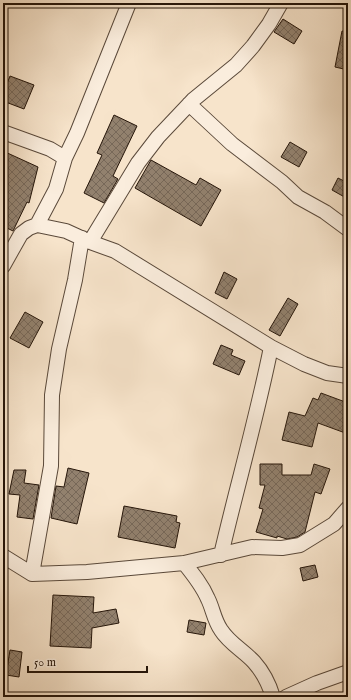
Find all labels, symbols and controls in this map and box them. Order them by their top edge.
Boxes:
scale bar [28,648,147,674]
text: 50 m [34,655,56,670]

